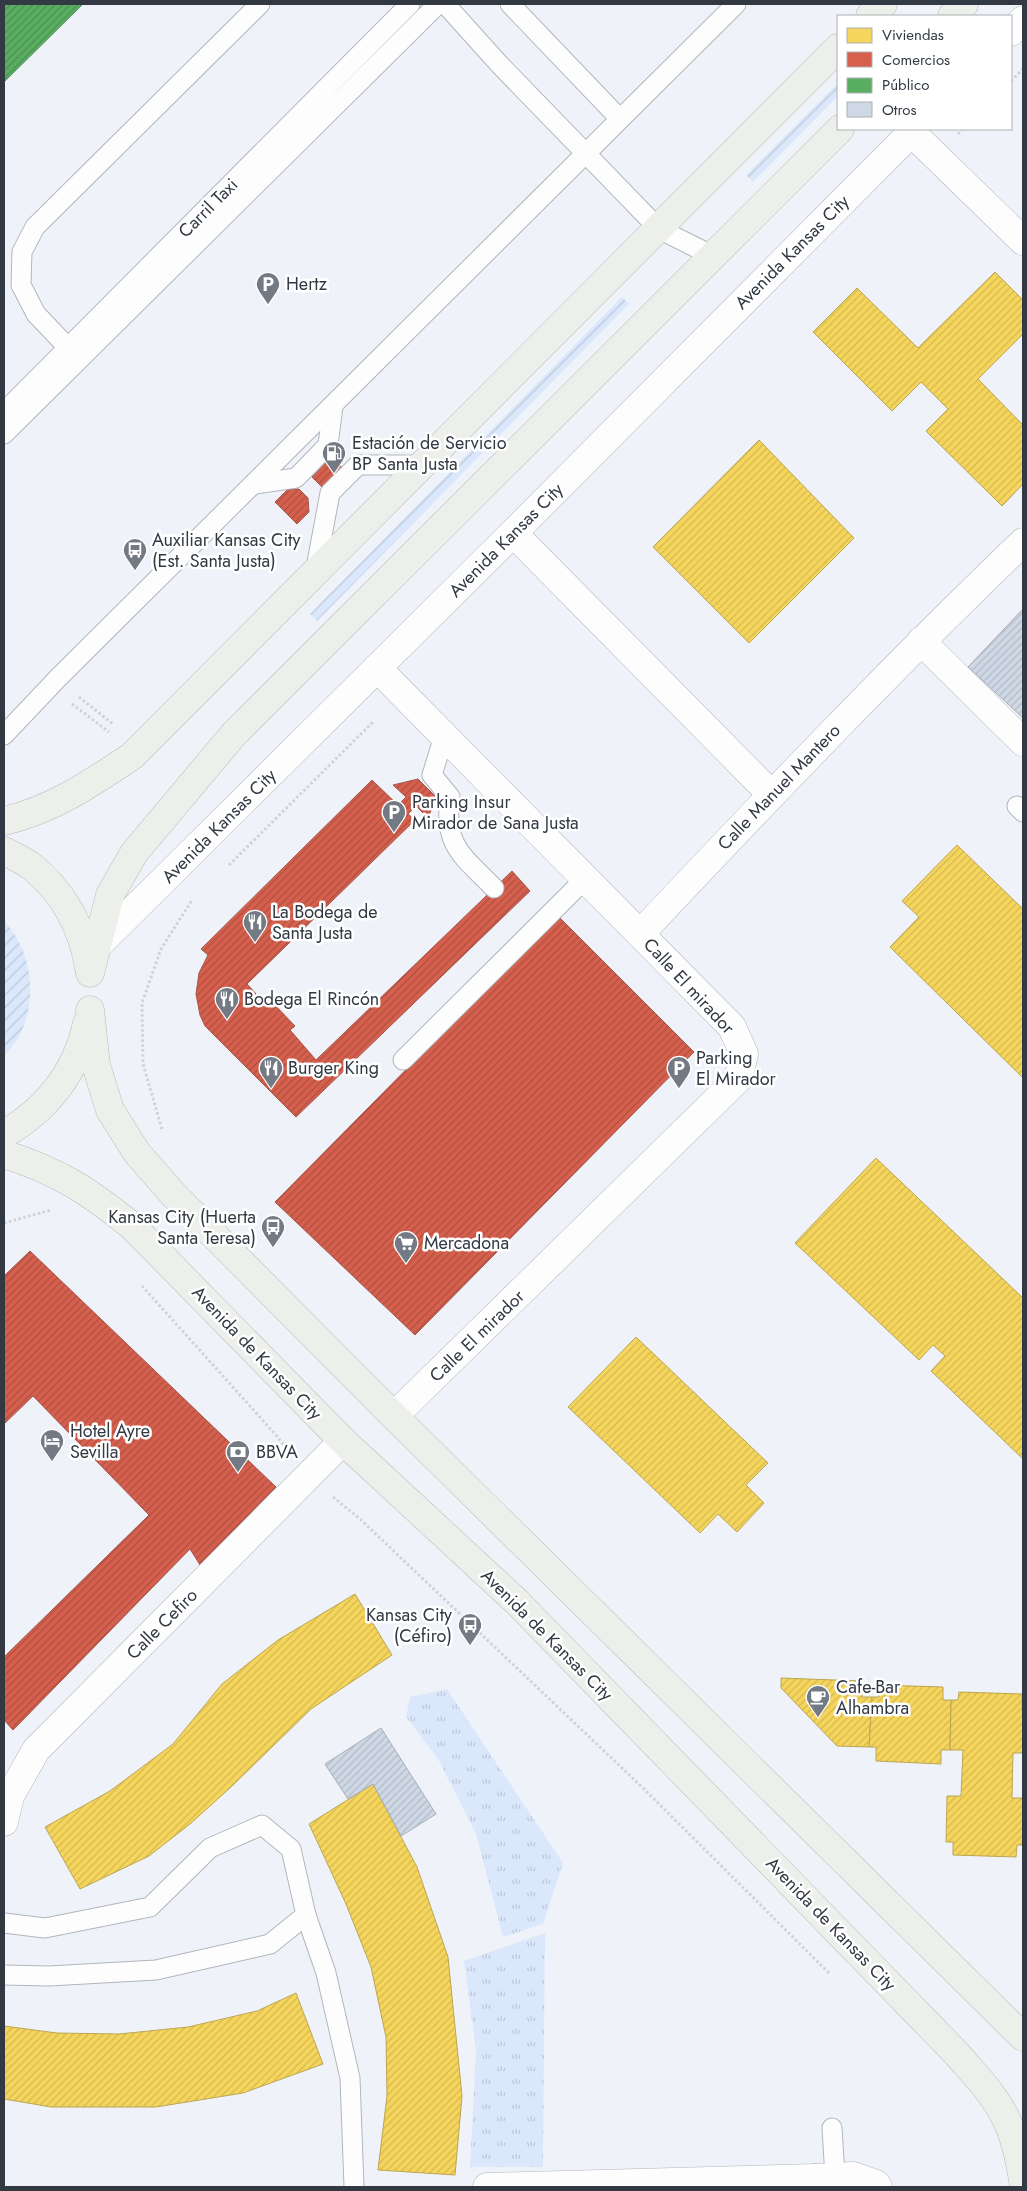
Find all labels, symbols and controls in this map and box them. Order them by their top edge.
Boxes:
legend [837,15,1012,130]
text: Viviendas [882,24,944,46]
text: Comercios [882,49,950,71]
text: Público [882,74,929,96]
text: Otros [882,99,917,121]
street label: Carril Taxi [172,172,244,244]
street label: Avenida Kansas City [729,189,855,315]
parking icon: Hertz [255,271,281,305]
place label: Hertz [286,271,328,297]
place label: Estación de Servicio BP Santa Justa [352,430,507,477]
fuel station icon: Estación de Servicio BP Santa Justa [321,440,347,474]
street label: Avenida Kansas City [443,477,569,603]
place label: Auxiliar Kansas City (Est. Santa Justa) [152,527,300,574]
bus stop icon: Auxiliar Kansas City (Est. Santa Justa) [122,537,148,571]
street label: Calle Manuel Mantero [712,718,846,856]
street label: Avenida Kansas City [156,763,282,889]
place label: Parking Insur Mirador de Sana Justa [412,789,579,836]
parking icon: Parking Insur Mirador de Sana Justa [381,799,407,833]
place label: La Bodega de Santa Justa [272,899,377,946]
restaurant icon: La Bodega de Santa Justa [242,909,268,943]
street label: Calle El mirador [637,932,741,1041]
restaurant icon: Bodega El Rincón [214,986,240,1020]
place label: Bodega El Rincón [244,986,379,1012]
place label: Parking El Mirador [696,1045,777,1092]
restaurant icon: Burger King [258,1055,284,1089]
place label: Burger King [288,1055,379,1081]
parking icon: Parking El Mirador [666,1055,692,1089]
place label: Kansas City (Huerta Santa Teresa) [108,1204,256,1251]
bus stop icon: Kansas City (Huerta Santa Teresa) [260,1214,286,1248]
supermarket icon: Mercadona [393,1230,419,1264]
place label: Mercadona [424,1230,509,1256]
street label: Avenida de Kansas City [186,1280,328,1426]
street label: Calle El mirador [424,1283,531,1388]
place label: Hotel Ayre Sevilla [70,1418,150,1465]
hotel icon: Hotel Ayre Sevilla [39,1428,65,1462]
bank icon: BBVA [225,1439,251,1473]
place label: BBVA [256,1439,298,1465]
street label: Avenida de Kansas City [475,1563,619,1707]
street label: Calle Cefiro [121,1582,204,1665]
place label: Kansas City (Céfiro) [366,1602,452,1649]
bus stop icon: Kansas City (Céfiro) [457,1612,483,1646]
place label: Cafe-Bar Alhambra [836,1674,909,1721]
cafe icon: Cafe-Bar Alhambra [805,1684,831,1718]
street label: Avenida de Kansas City [760,1851,902,1997]

